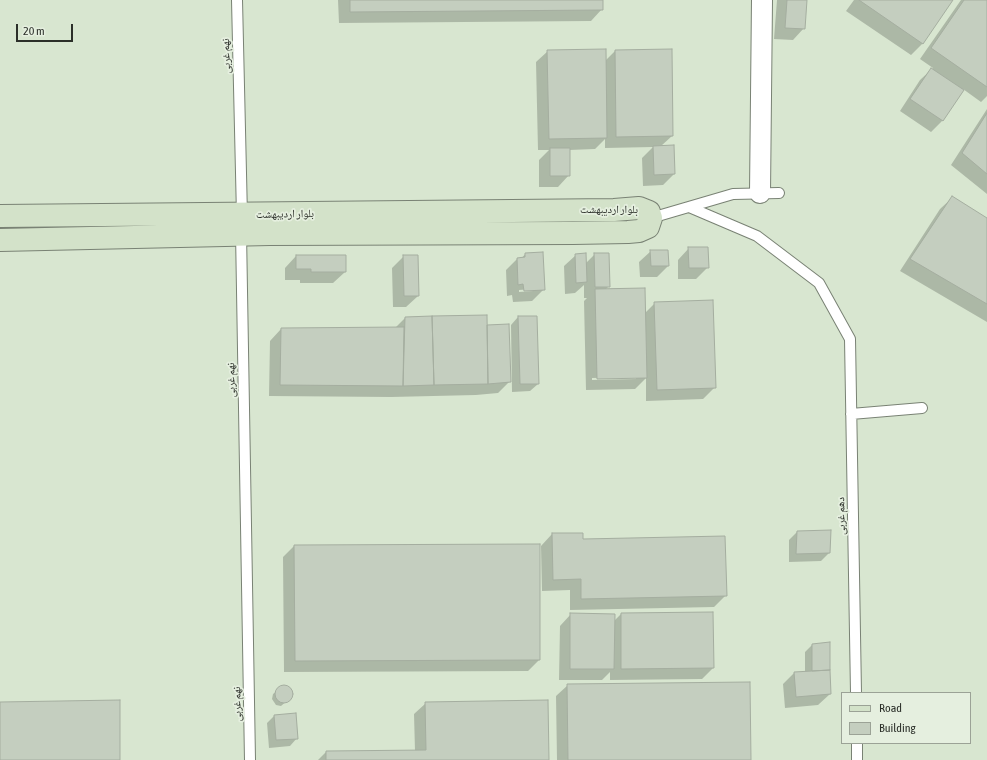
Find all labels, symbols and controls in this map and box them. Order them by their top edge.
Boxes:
scale bar [18,16,75,42]
text: 20 m [23,24,45,38]
street label: نهم غربی [219,38,233,74]
street label: بلوار اردیبهشت [580,203,638,217]
street label: بلوار اردیبهشت [256,207,314,221]
street label: نهم غربی [224,362,238,398]
street label: دهم غربی [834,497,848,535]
street label: نهم غربی [230,686,244,722]
legend [841,692,971,744]
text: Road [879,701,902,715]
text: Building [879,721,916,735]

